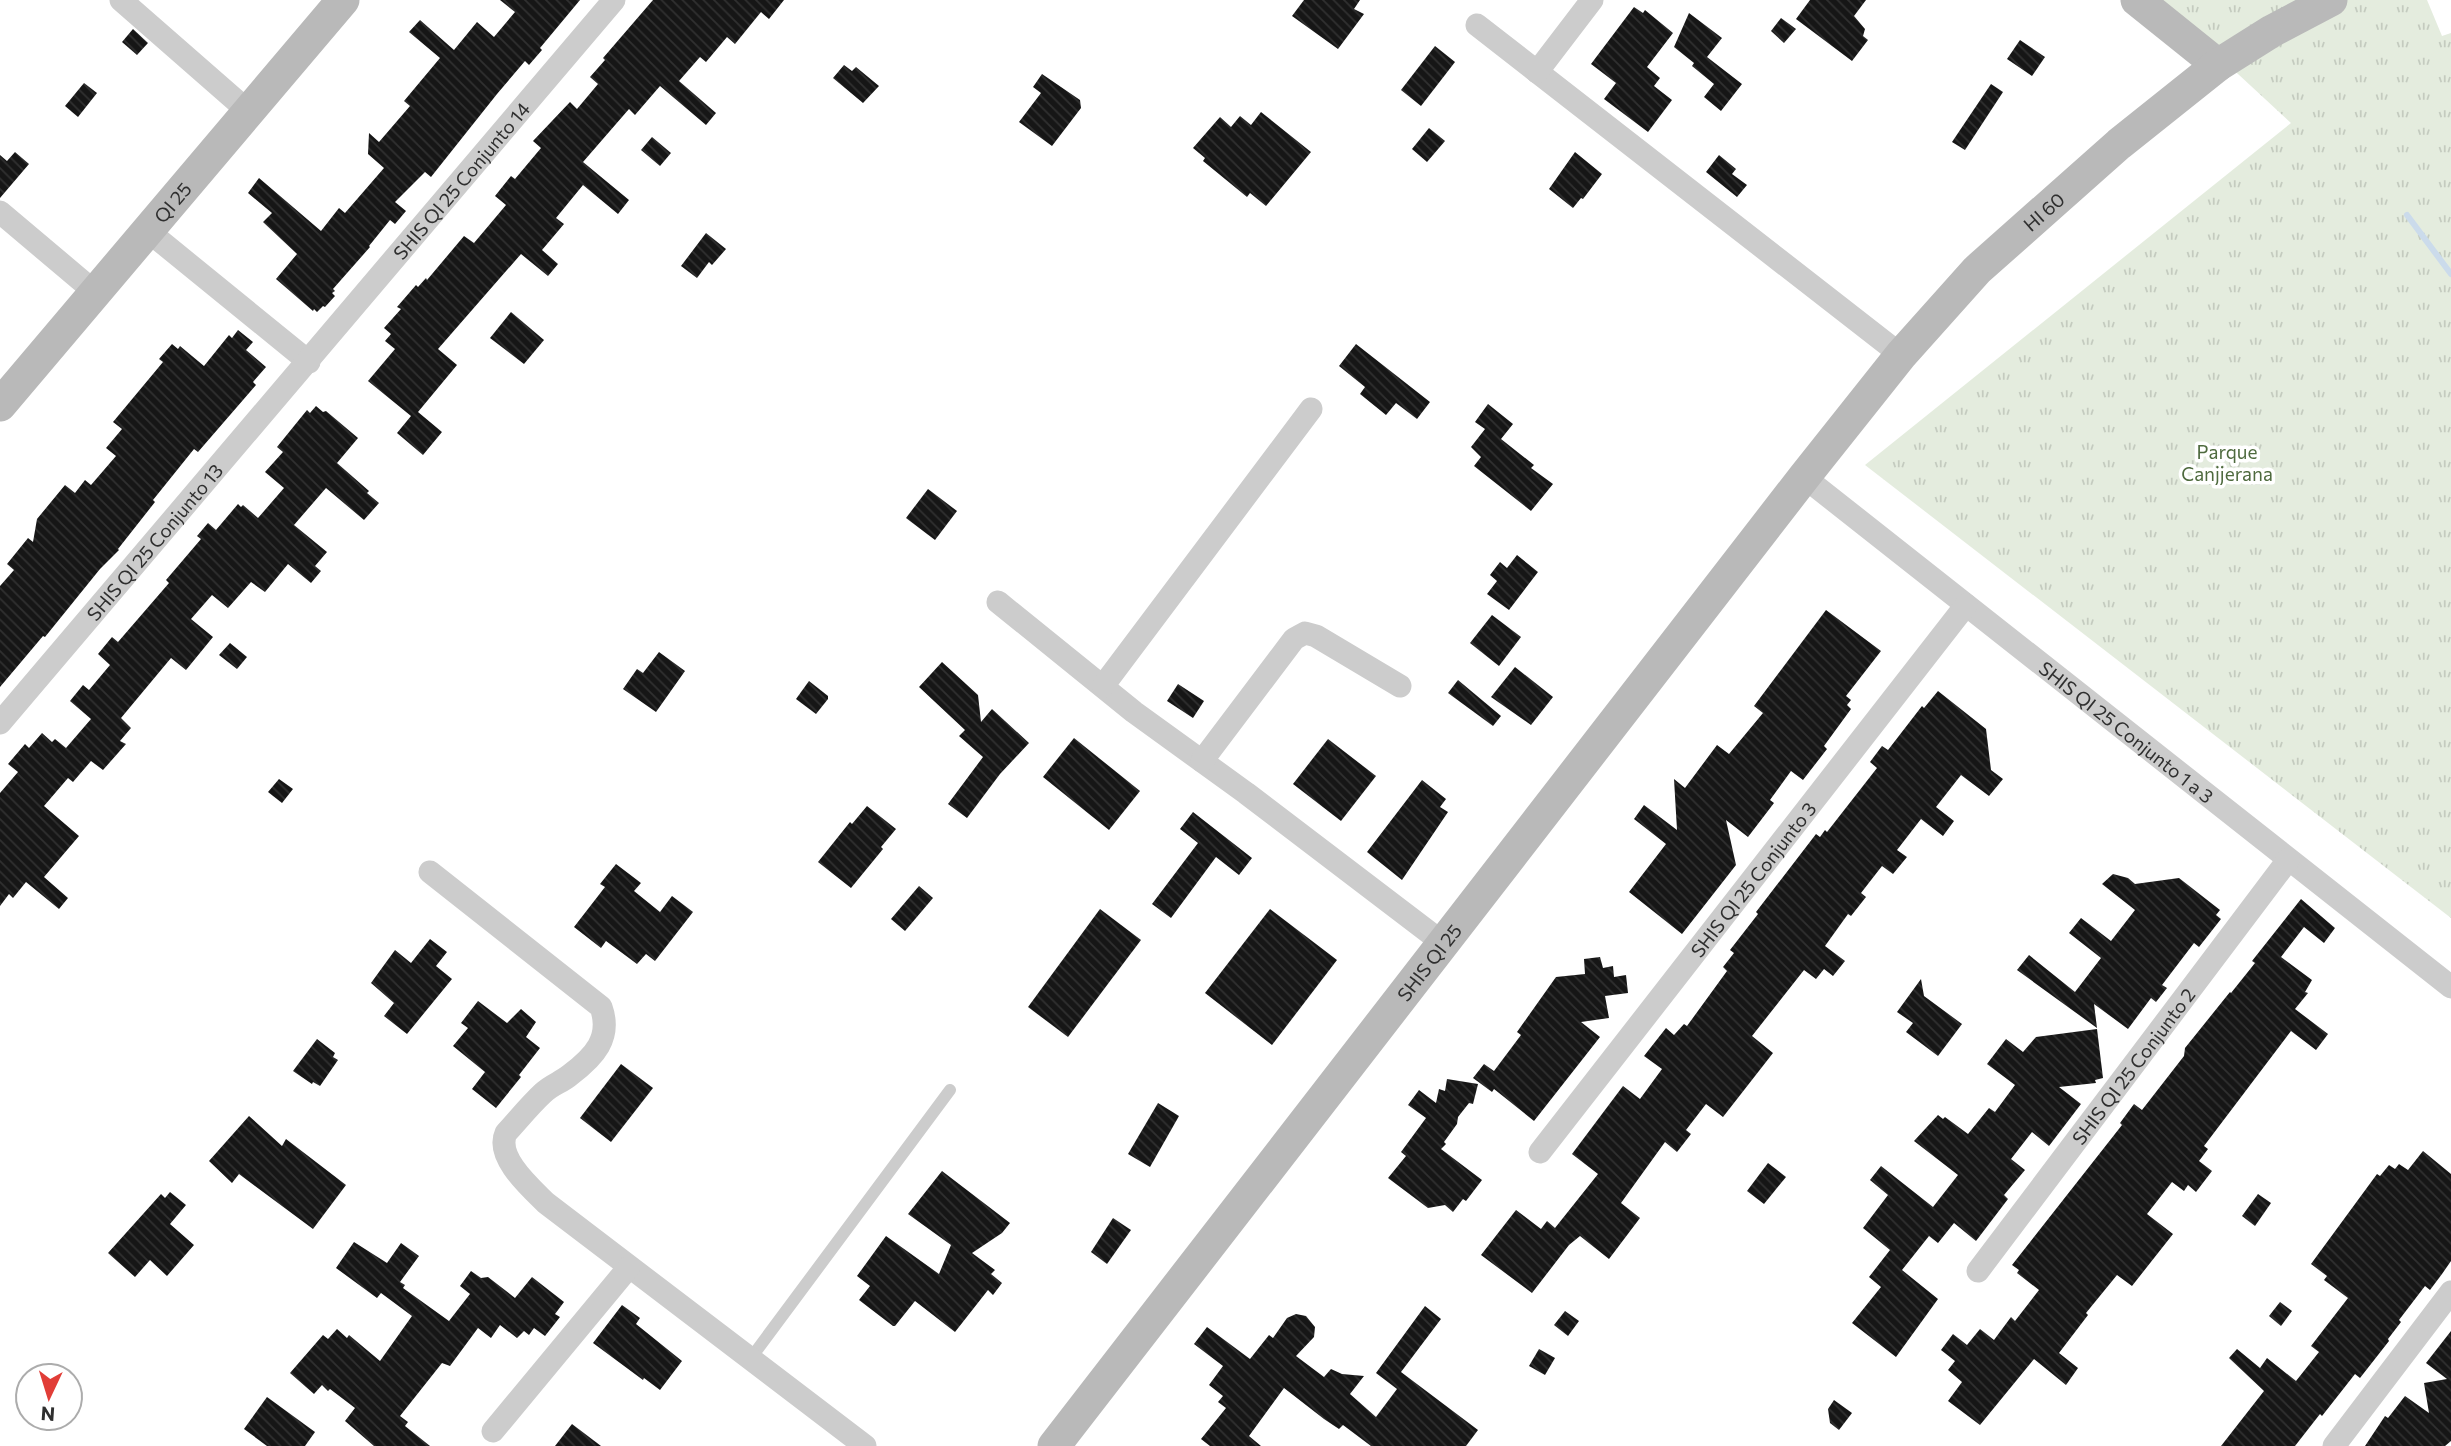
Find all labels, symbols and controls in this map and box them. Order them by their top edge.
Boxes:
street label: SHIS QI 25 Conjunto 14 [388,97,534,264]
street label: QI 25 [148,177,196,227]
street label: HI 60 [2018,187,2069,235]
park label: Parque Canjjerana [2181,440,2273,485]
street label: SHIS QI 25 Conjunto 13 [81,459,227,625]
street label: SHIS QI 25 Conjunto 1 a 3 [2035,656,2219,807]
street label: SHIS QI 25 Conjunto 3 [1685,797,1820,961]
street label: SHIS QI 25 [1392,919,1466,1005]
street label: SHIS QI 25 Conjunto 2 [2066,983,2199,1149]
north arrow [14,1362,84,1432]
text: N [40,1402,56,1426]

